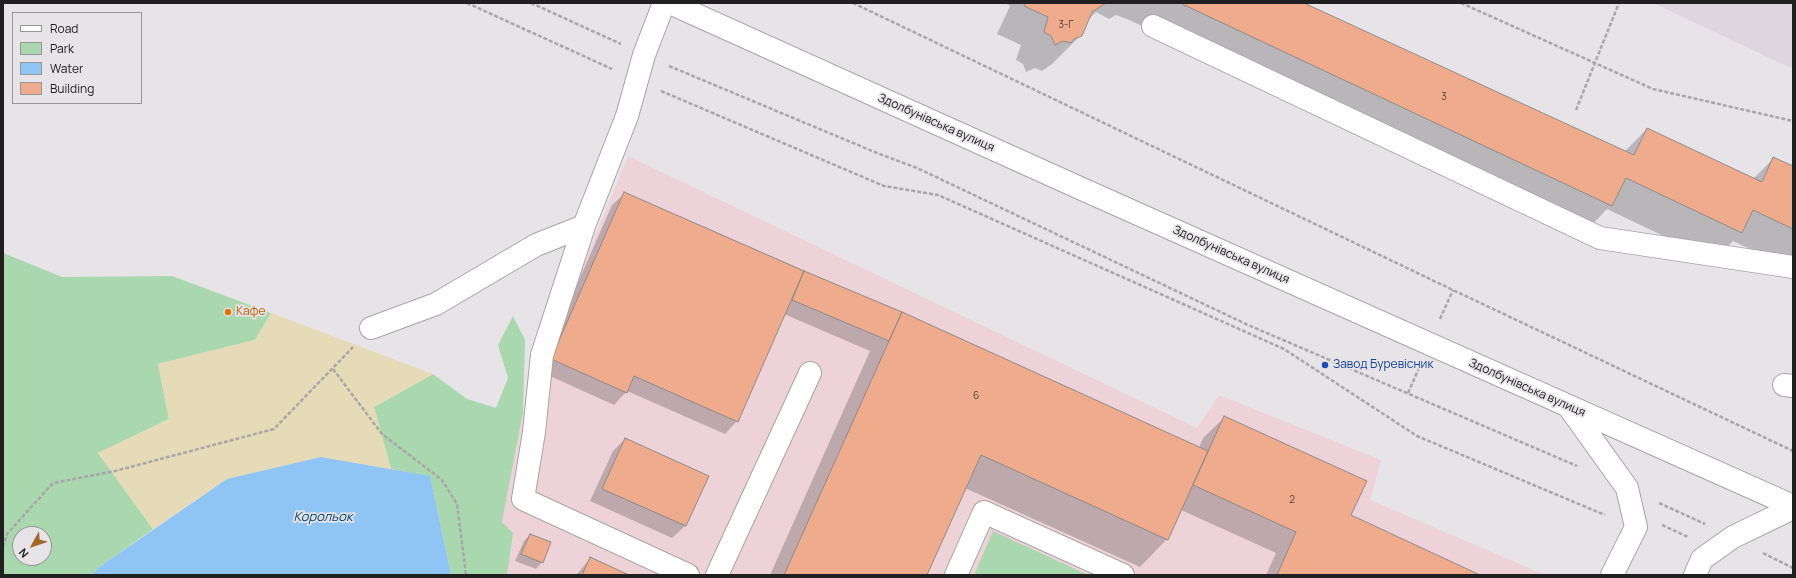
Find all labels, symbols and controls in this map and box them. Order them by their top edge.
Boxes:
legend [12,12,142,104]
house number: 3-Г [1058,19,1074,31]
text: Road [50,20,78,37]
text: Park [50,40,74,57]
text: Water [50,60,83,77]
text: Building [50,80,94,97]
street label: Здолбунівська вулиця [875,91,997,155]
house number: 3 [1441,91,1447,103]
street label: Здолбунівська вулиця [1170,223,1292,287]
place label: Кафе [236,305,265,319]
marker: Кафе [223,307,233,317]
street label: Здолбунівська вулиця [1466,356,1588,420]
place label: Завод Буревісник [1333,358,1433,372]
marker: Завод Буревісник [1320,360,1330,370]
house number: 6 [973,390,979,402]
house number: 2 [1289,494,1295,506]
water label: Корольок [294,509,352,525]
north arrow [12,526,52,566]
text: N [15,546,31,561]

